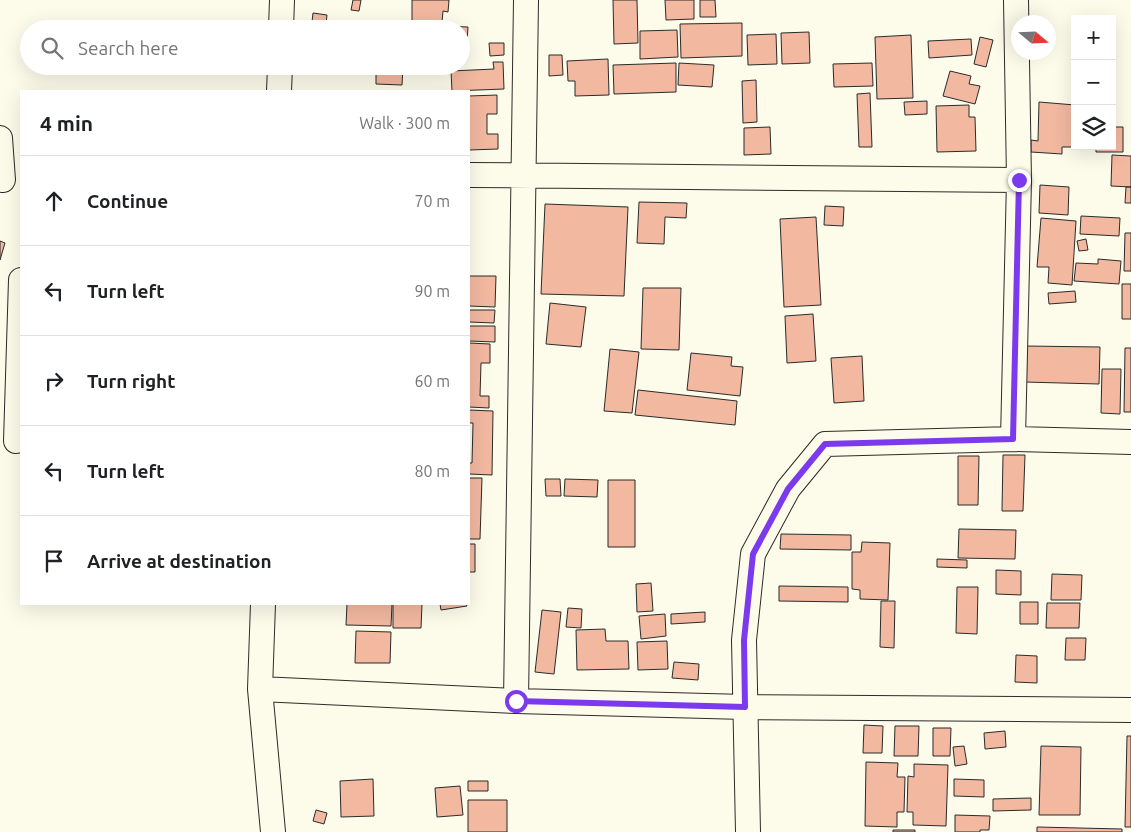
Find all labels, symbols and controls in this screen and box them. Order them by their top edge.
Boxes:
north arrow [1011,15,1056,60]
map controls [1071,15,1116,150]
button: + [1071,15,1116,60]
search box [20,20,470,75]
icon: search [38,34,66,62]
text: Search here [78,37,178,59]
button: − [1071,60,1116,105]
button: layers [1071,105,1116,150]
text: 4 min [40,111,93,135]
text: Walk · 300 m [359,114,450,132]
route end [1008,169,1031,192]
icon: ahead [40,187,68,215]
text: Continue [87,190,168,212]
text: 70 m [414,192,450,210]
icon: left [40,277,68,305]
text: Turn left [87,280,165,302]
text: 90 m [414,282,450,300]
icon: right [40,367,68,395]
text: Turn right [87,370,175,392]
text: 60 m [414,372,450,390]
icon: left [40,457,68,485]
text: Turn left [87,460,165,482]
text: 80 m [414,462,450,480]
icon: arrive [40,547,68,575]
text: Arrive at destination [87,550,272,572]
route start [505,690,528,713]

